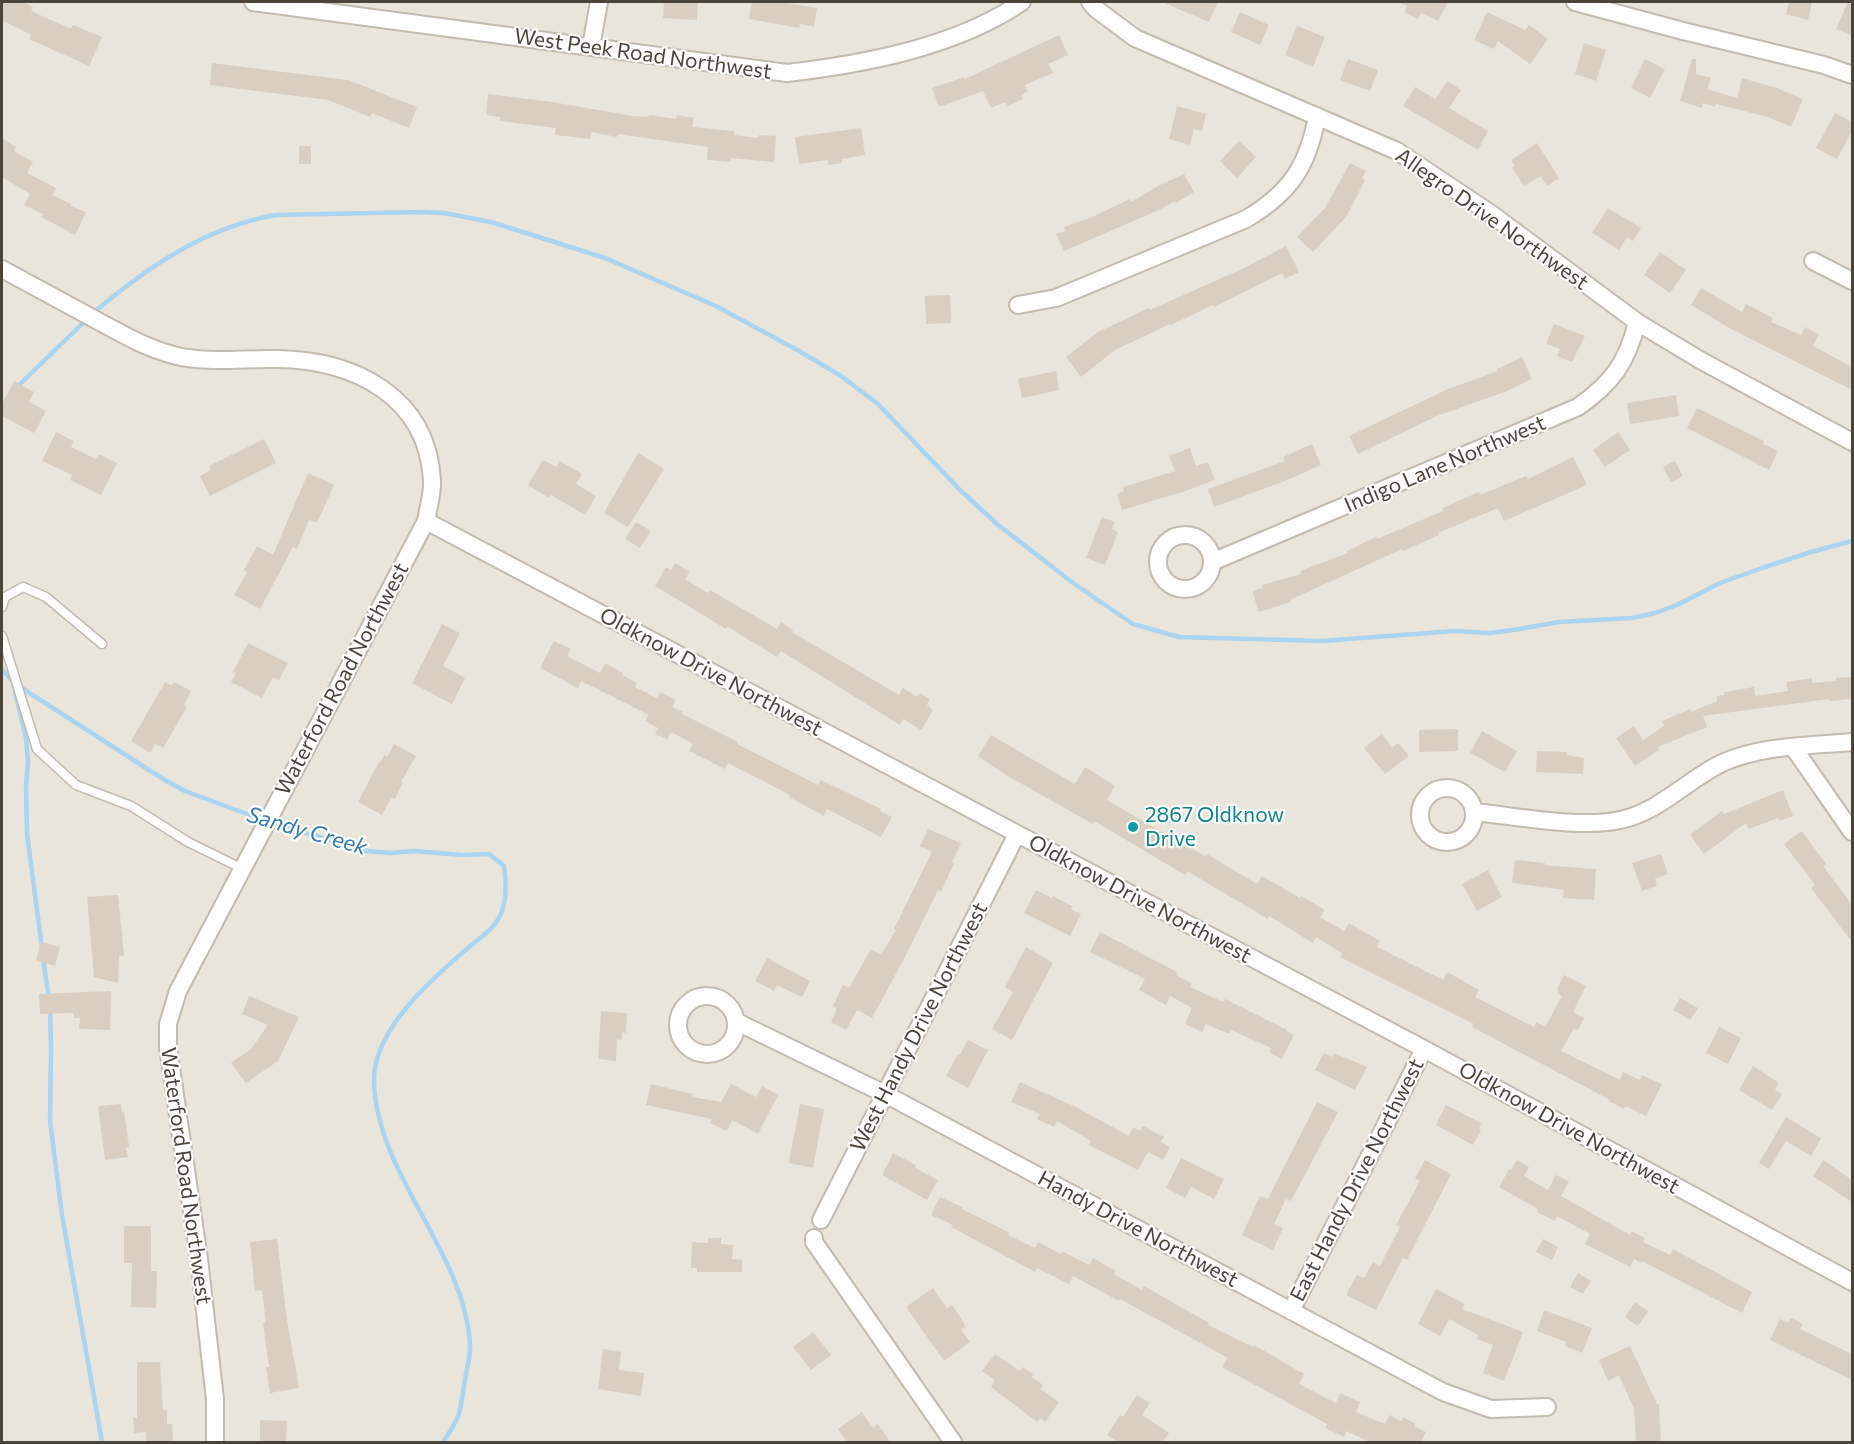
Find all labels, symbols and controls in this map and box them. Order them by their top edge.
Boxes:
street label: West Peek Road Northwest [513,23,773,85]
street label: Allegro Drive Northwest [1391,143,1593,295]
street label: Indigo Lane Northwest [1341,410,1549,518]
street label: Waterford Road Northwest [270,558,414,800]
street label: Oldknow Drive Northwest [595,603,827,741]
water label: Sandy Creek [244,801,370,861]
place label: 2867 Oldknow Drive [1145,802,1284,852]
marker: 2867 Oldknow Drive [1126,820,1140,834]
street label: Oldknow Drive Northwest [1024,830,1256,968]
street label: West Handy Drive Northwest [845,898,993,1156]
street label: Waterford Road Northwest [155,1046,217,1306]
street label: East Handy Drive Northwest [1285,1054,1429,1306]
street label: Oldknow Drive Northwest [1454,1057,1684,1199]
street label: Handy Drive Northwest [1033,1165,1243,1293]

